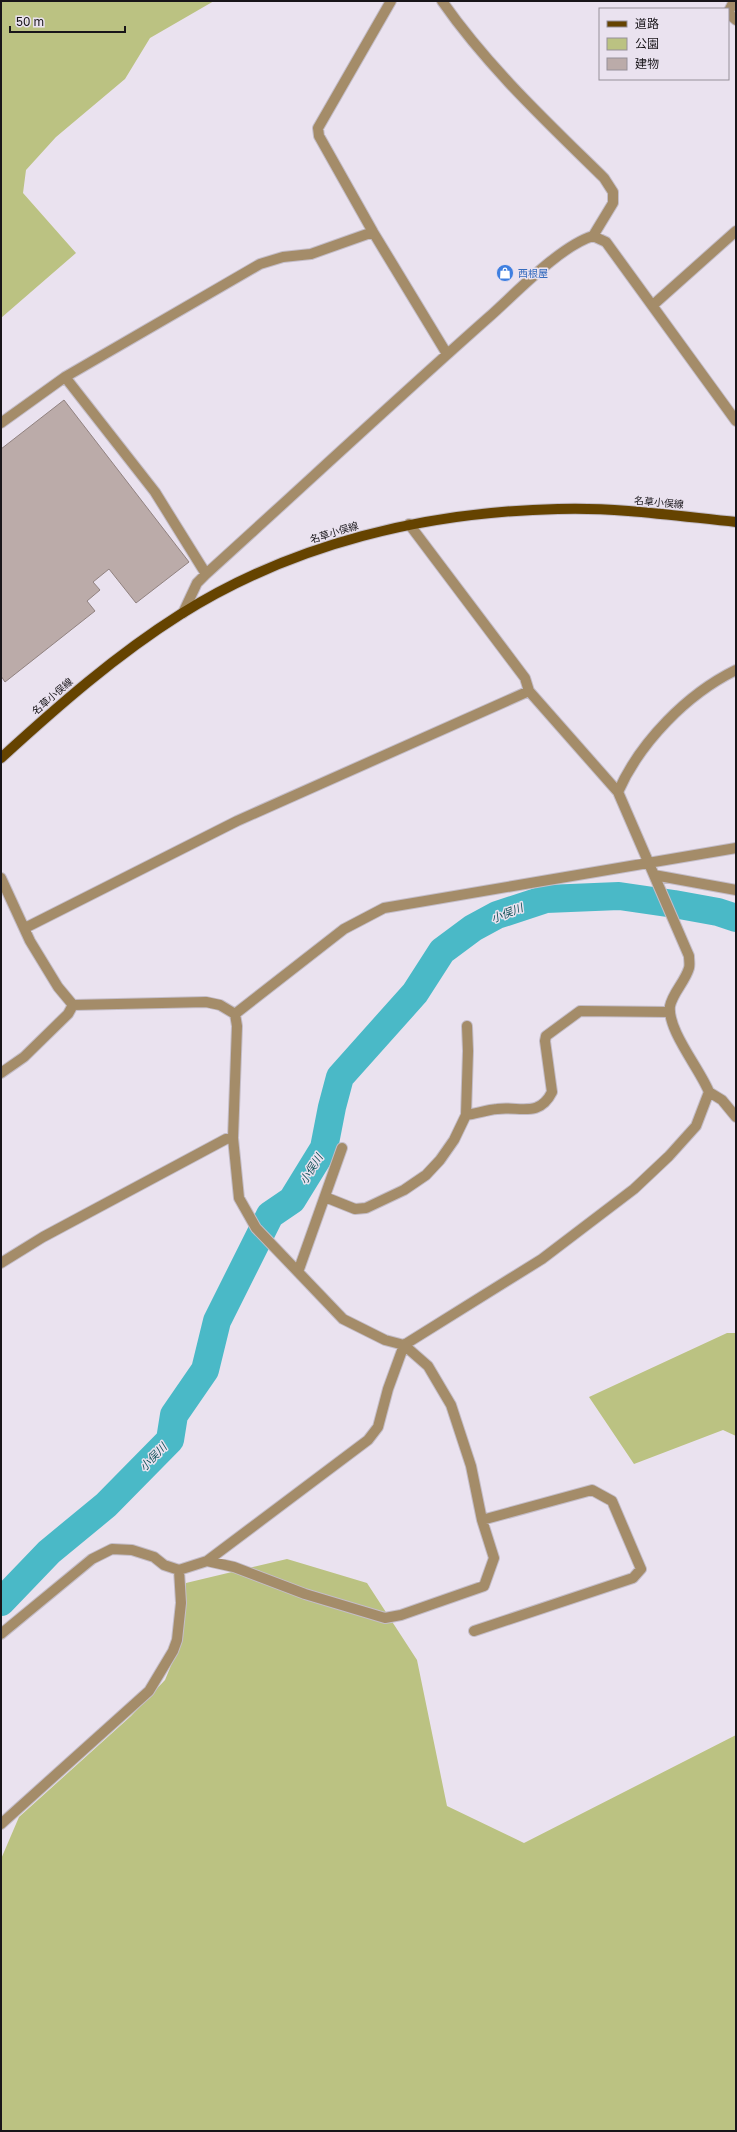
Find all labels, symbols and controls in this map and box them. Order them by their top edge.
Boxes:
scale bar [10,8,125,34]
legend [599,8,729,80]
text: 50 m [16,14,44,29]
text: 道路 [635,16,659,31]
text: 公園 [635,36,659,51]
text: 建物 [635,56,659,71]
shop icon: 西根屋 [495,263,515,283]
place label: 西根屋 [518,267,548,279]
street label: 名草小俣線 [634,494,684,510]
street label: 名草小俣線 [308,519,360,545]
street label: 名草小俣線 [29,675,75,717]
water label: 小俣川 [489,900,525,925]
water label: 小俣川 [296,1150,325,1186]
water label: 小俣川 [137,1440,169,1473]

